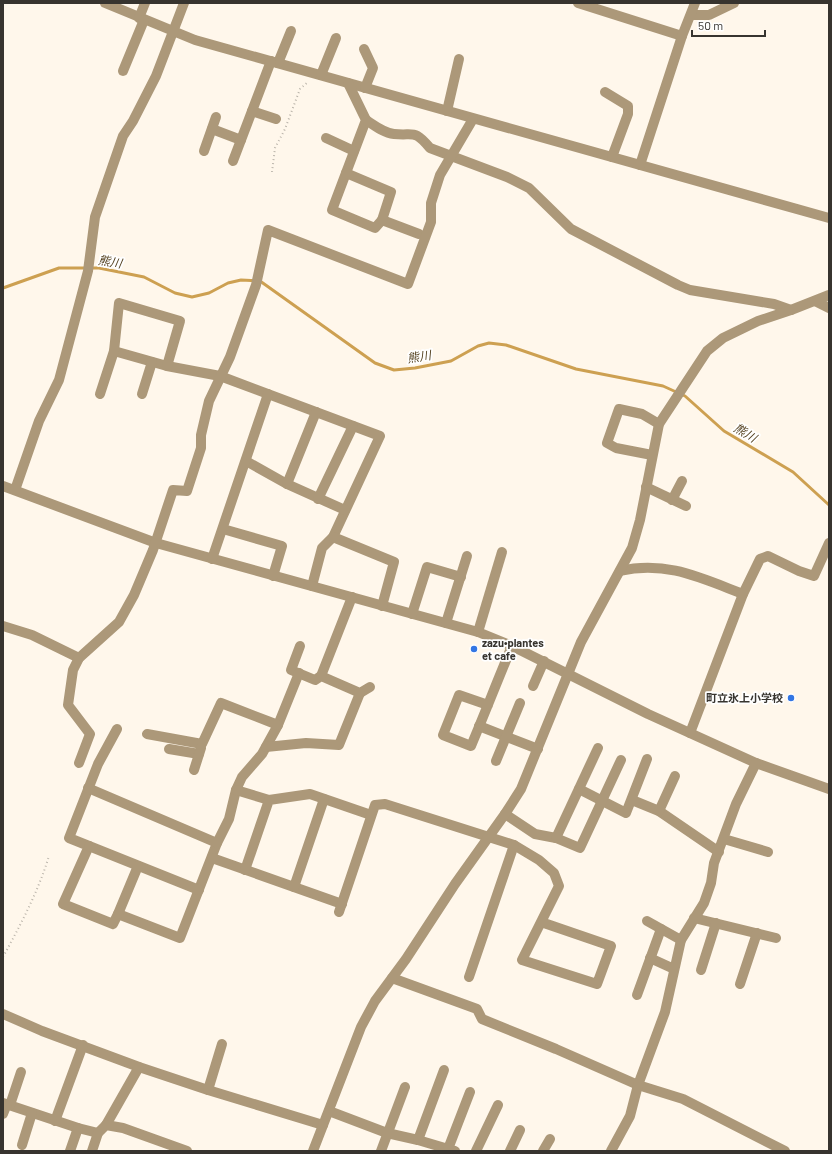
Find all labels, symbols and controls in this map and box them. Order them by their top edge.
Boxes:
scale bar [692,12,765,38]
text: 50 m [698,18,723,32]
water label: 熊川 [97,252,125,270]
water label: 熊川 [406,347,434,365]
water label: 熊川 [732,420,761,445]
place label: zazu•plantes et cafe [482,636,544,662]
marker: zazu•plantes et cafe [469,644,479,654]
place label: 町立氷上小学校 [706,691,783,704]
marker: 町立氷上小学校 [786,693,796,703]

